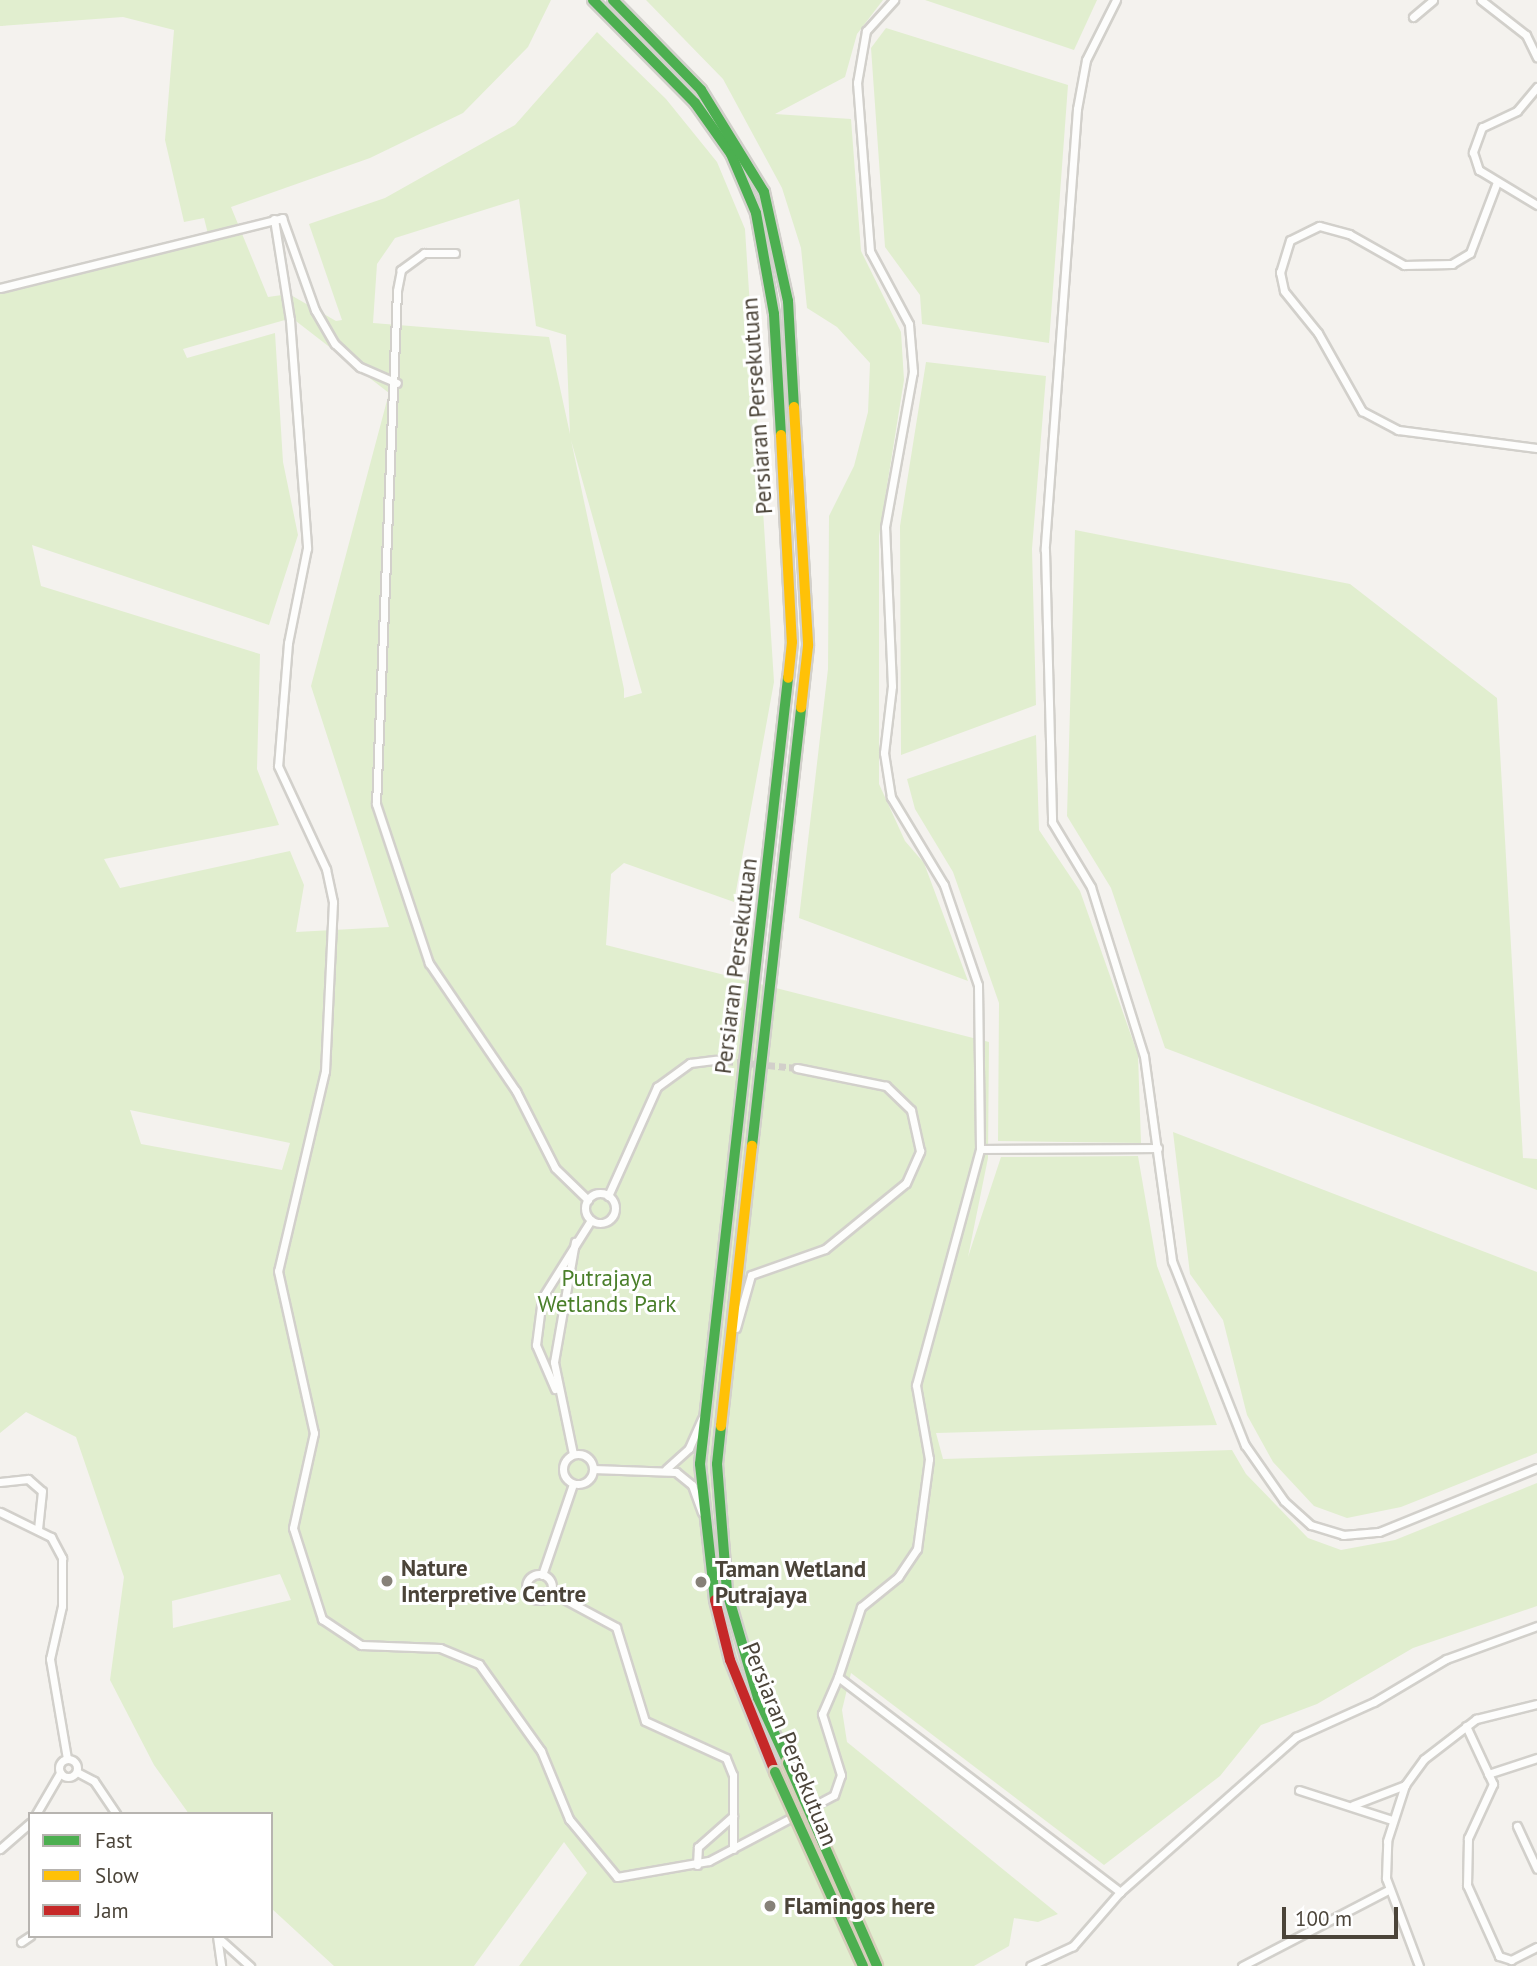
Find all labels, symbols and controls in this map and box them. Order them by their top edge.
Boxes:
street label: Persiaran Persekutuan [736,297,778,515]
street label: Persiaran Persekutuan [709,857,763,1075]
park label: Putrajaya Wetlands Park [538,1264,676,1318]
place label: Nature Interpretive Centre [401,1554,586,1608]
place label: Taman Wetland Putrajaya [715,1555,867,1609]
marker: Nature Interpretive Centre [379,1573,395,1589]
marker: Taman Wetland Putrajaya [693,1574,709,1590]
street label: Persiaran Persekutuan [737,1638,843,1850]
legend [28,1812,273,1938]
text: Fast [95,1827,132,1854]
text: Slow [95,1862,139,1889]
place label: Flamingos here [784,1892,935,1920]
scale bar [1285,1892,1400,1936]
text: Jam [95,1897,129,1924]
marker: Flamingos here [762,1898,778,1914]
text: 100 m [1295,1905,1352,1932]

